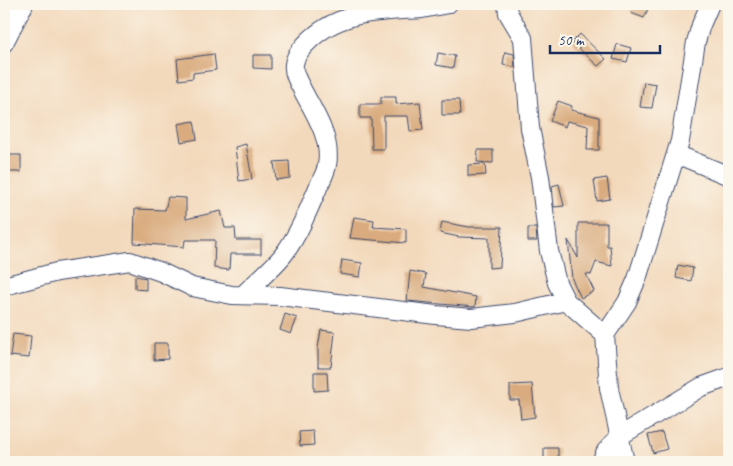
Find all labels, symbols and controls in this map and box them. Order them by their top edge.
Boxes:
scale bar [550,22,660,54]
text: 50 m [558,31,585,50]

